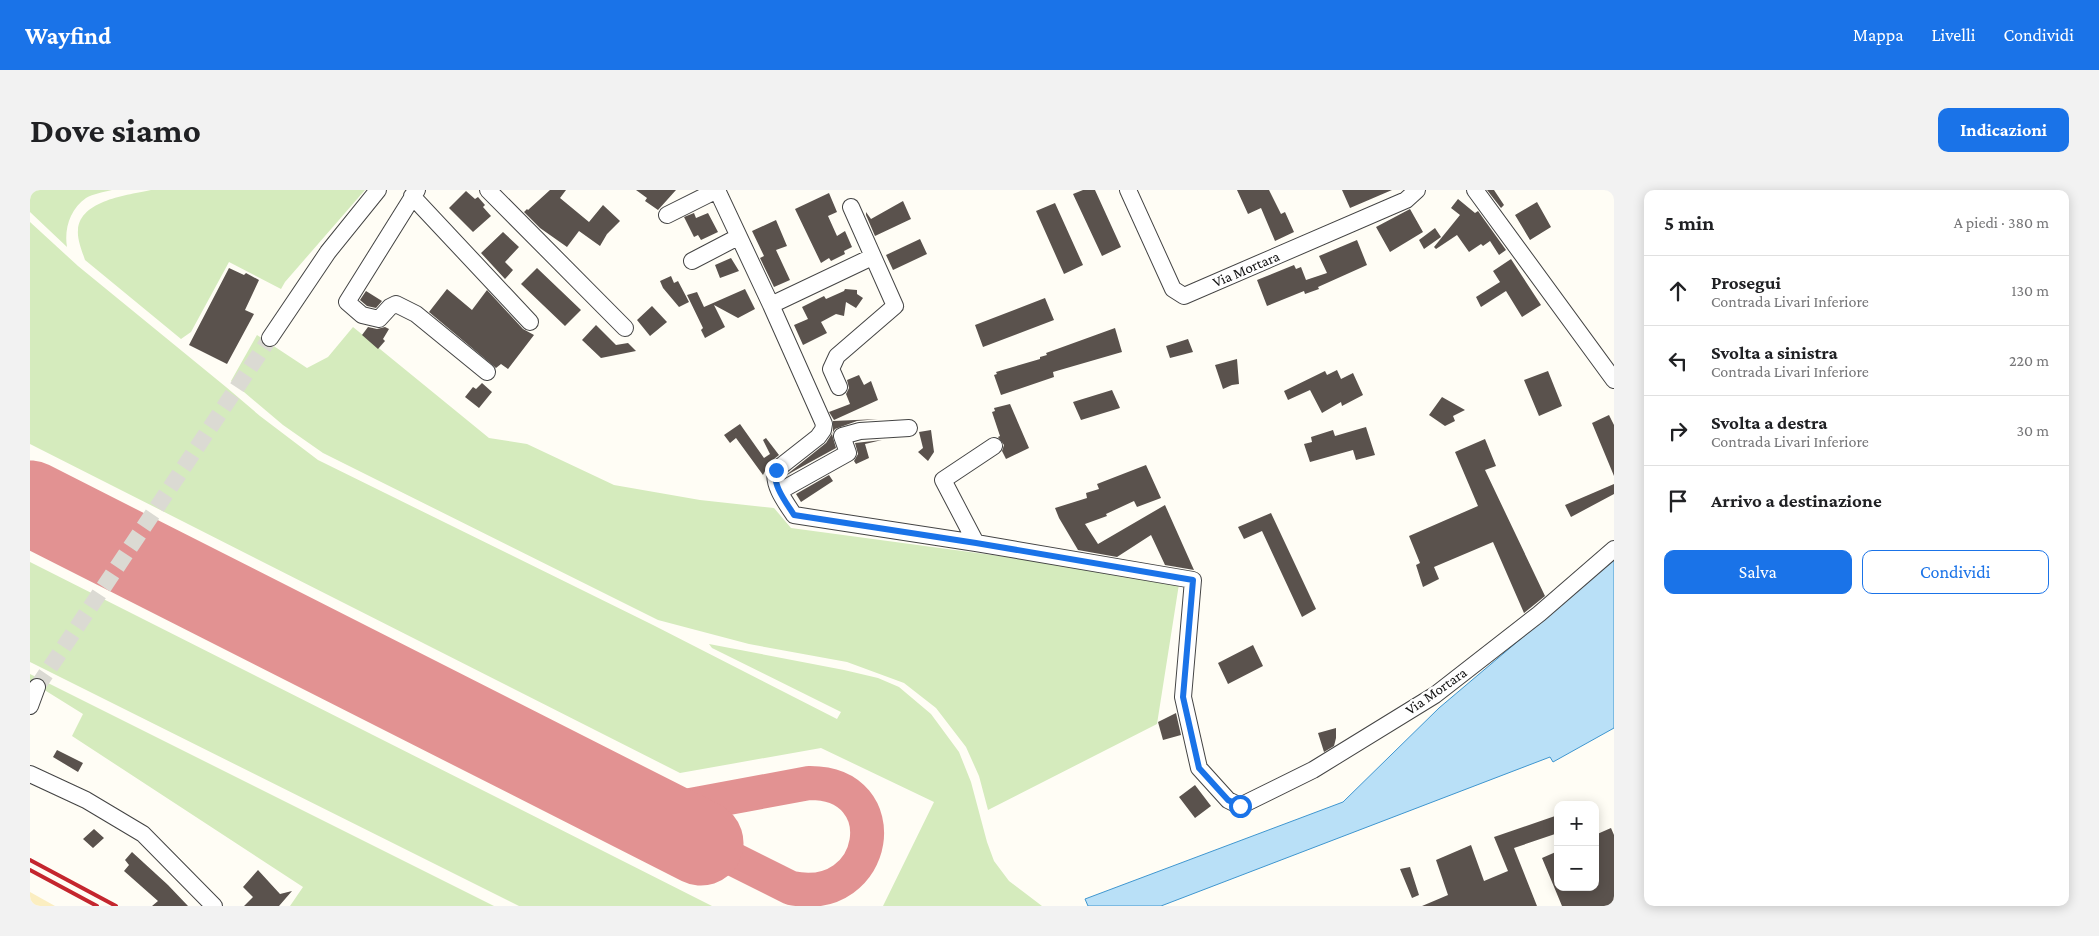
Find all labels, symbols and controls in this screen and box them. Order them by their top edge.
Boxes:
text: Wayfind [25,22,111,49]
text: Mappa [1853,25,1904,45]
text: Livelli [1932,25,1975,45]
text: Condividi [2003,25,2074,45]
button: Indicazioni [1938,108,2069,152]
text: Dove siamo [30,111,201,150]
text: 5 min [1664,211,1714,235]
text: A piedi · 380 m [1954,214,2049,231]
street label: Via Mortara [1210,248,1282,290]
text: Prosegui [1711,272,1781,293]
icon: ahead [1664,277,1692,305]
text: 130 m [2011,282,2049,299]
text: Contrada Livari Inferiore [1711,293,1869,310]
text: Svolta a sinistra [1711,342,1838,363]
icon: left [1664,347,1692,375]
text: 220 m [2009,352,2049,369]
text: Contrada Livari Inferiore [1711,363,1869,380]
text: Svolta a destra [1711,412,1827,433]
icon: right [1664,417,1692,445]
text: 30 m [2017,422,2049,439]
text: Contrada Livari Inferiore [1711,433,1869,450]
route end [765,459,788,482]
icon: arrive [1664,487,1692,515]
text: Arrivo a destinazione [1711,490,1882,511]
button: Salva [1664,550,1852,594]
button: Condividi [1862,550,2049,594]
street label: Via Mortara [1402,664,1470,718]
route start [1229,795,1252,818]
map controls [1554,801,1599,891]
button: + [1554,801,1599,846]
button: − [1554,846,1599,891]

